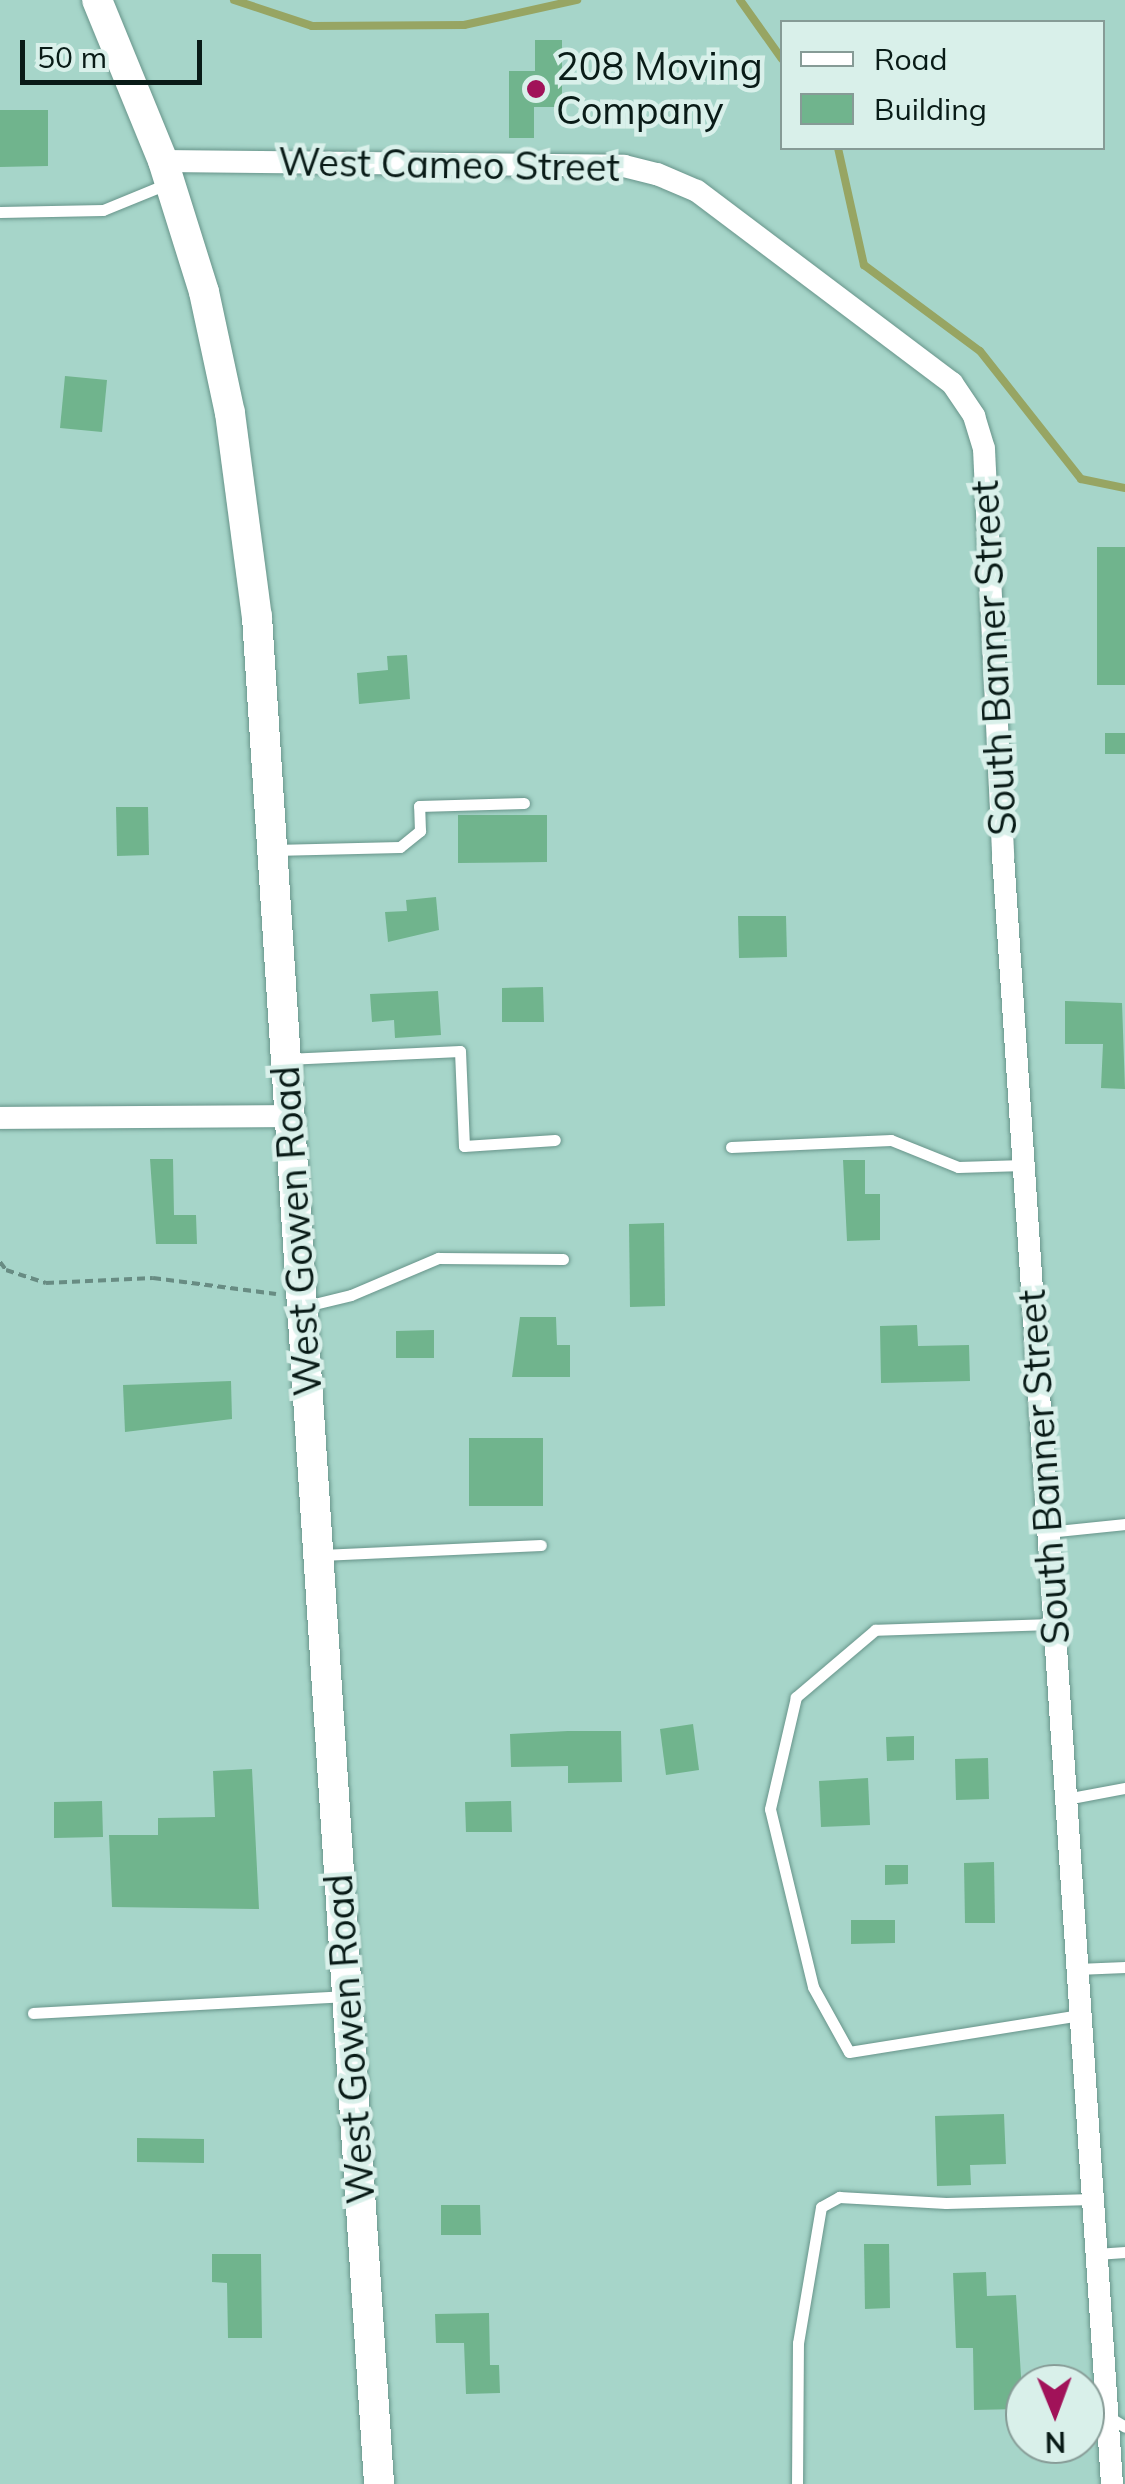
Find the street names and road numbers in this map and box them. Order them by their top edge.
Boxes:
street label: West Cameo Street [278,139,620,191]
street label: South Banner Street [962,479,1026,837]
street label: West Gowen Road [263,1065,331,1397]
street label: South Banner Street [1009,1288,1079,1646]
street label: West Gowen Road [316,1873,384,2205]

